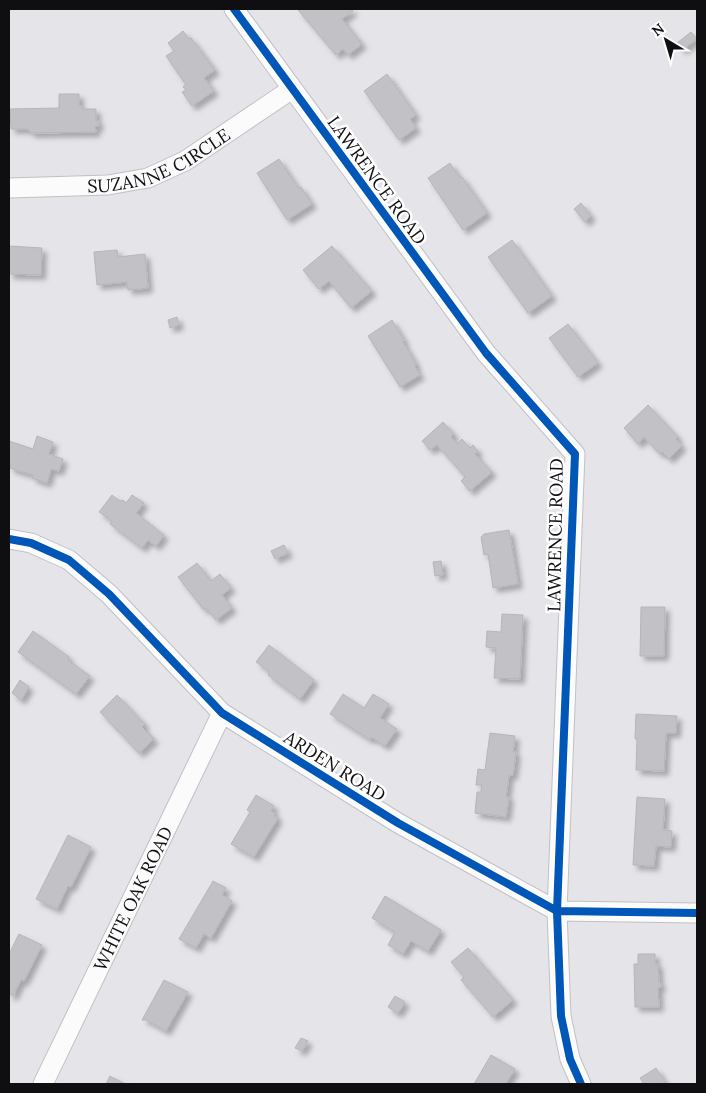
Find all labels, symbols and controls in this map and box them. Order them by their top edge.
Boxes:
north arrow [641,15,691,65]
text: N [648,19,668,40]
street label: LAWRENCE ROAD [323,111,431,249]
street label: SUZANNE CIRCLE [87,123,234,197]
street label: LAWRENCE ROAD [542,458,568,612]
street label: ARDEN ROAD [279,725,390,806]
street label: WHITE OAK ROAD [88,822,177,975]

